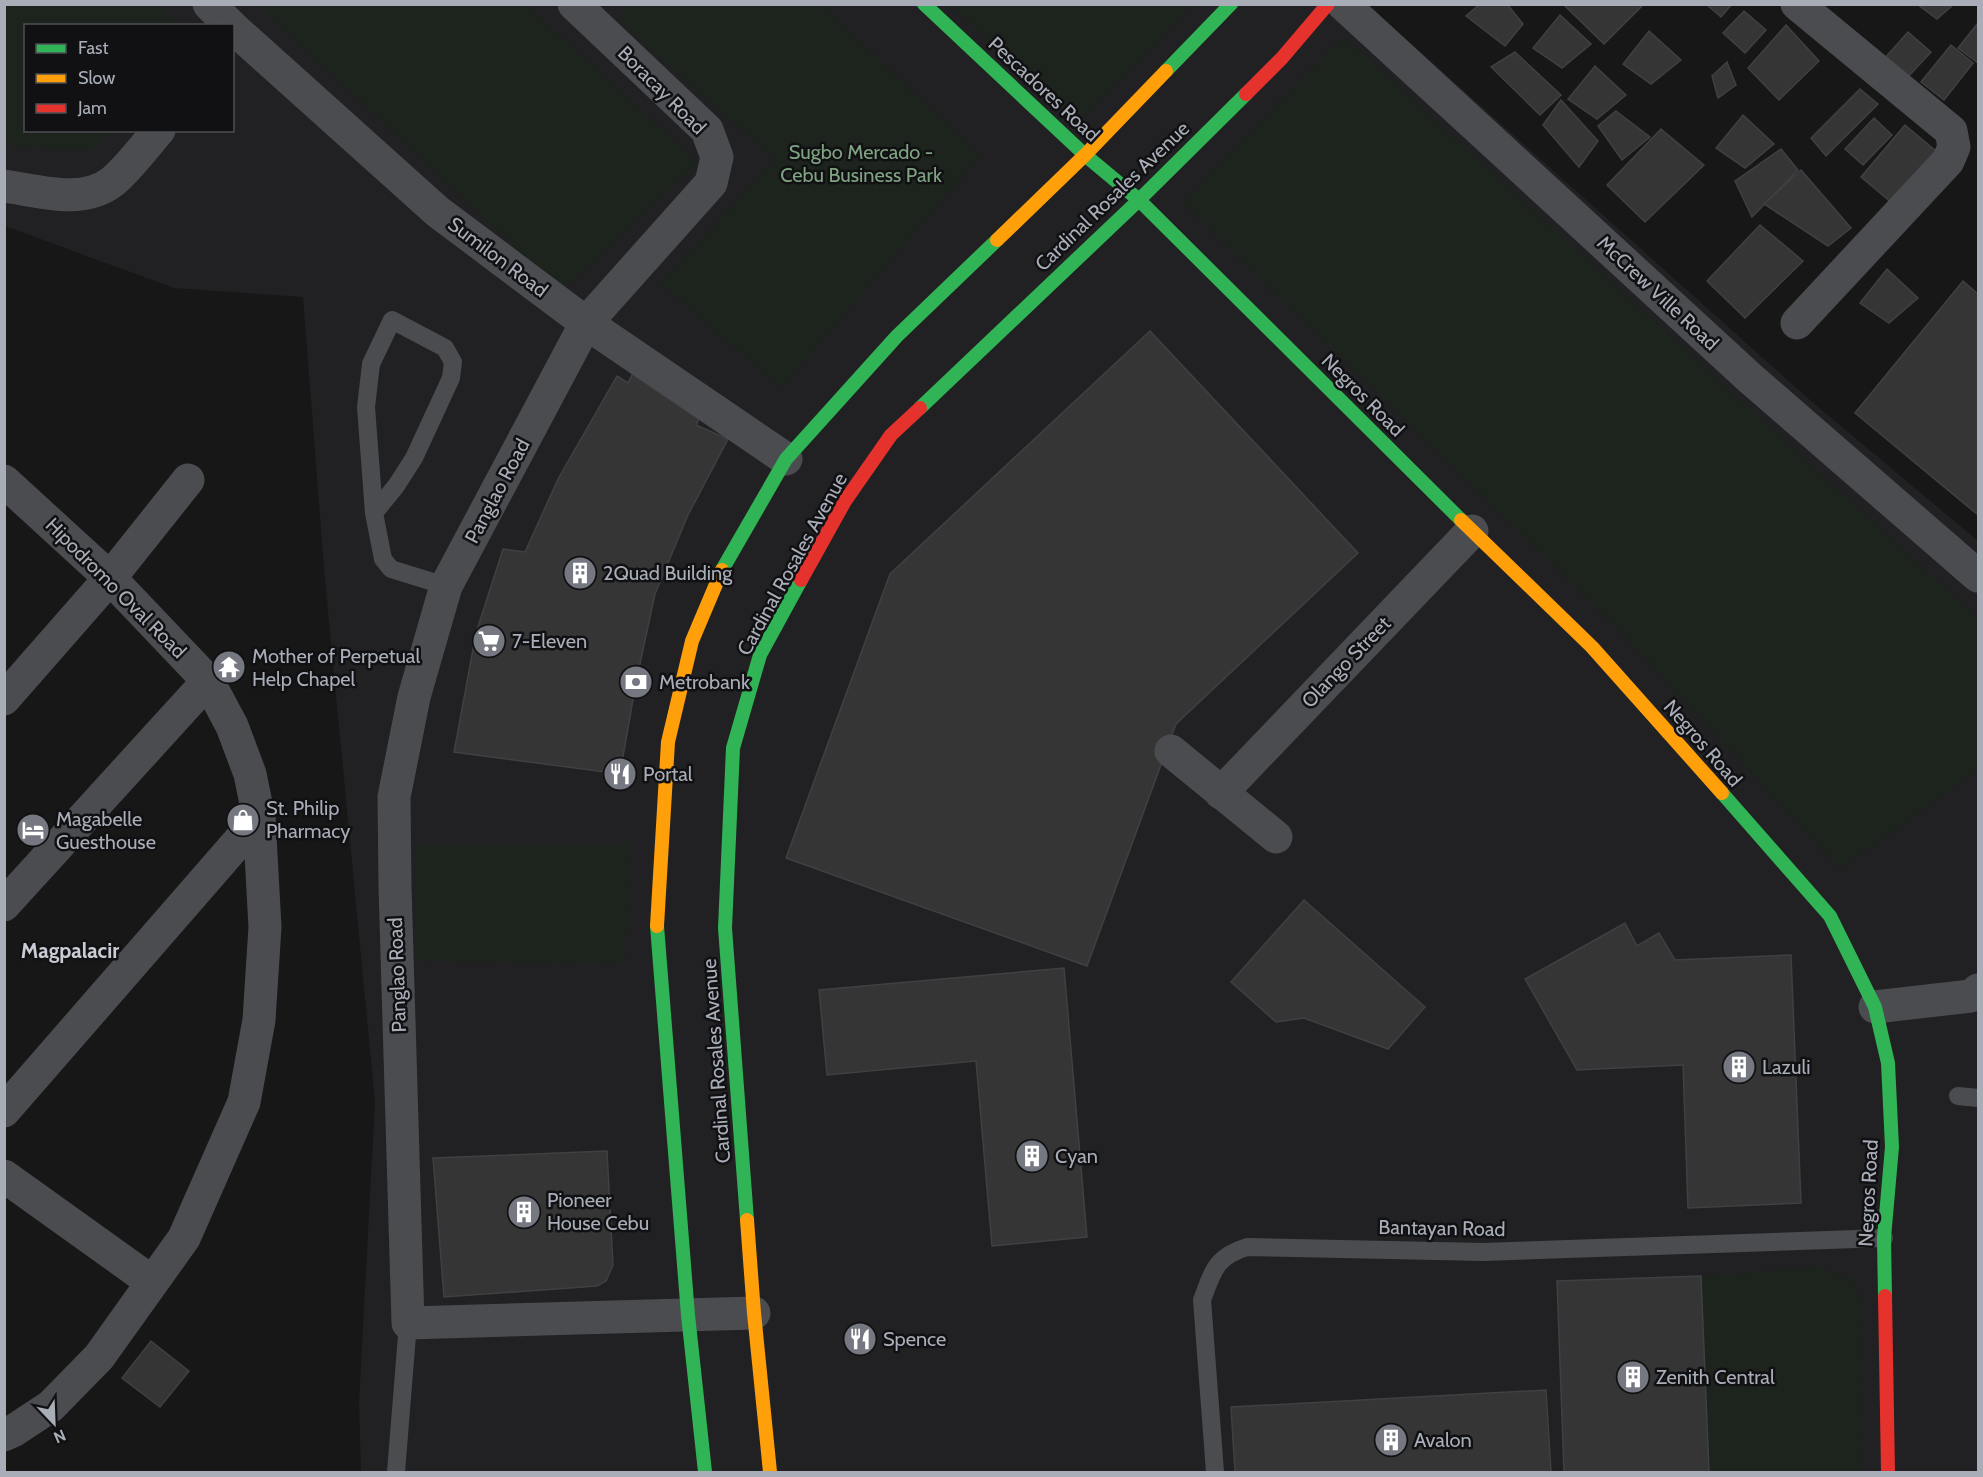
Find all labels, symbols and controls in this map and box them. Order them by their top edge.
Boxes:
legend [24,24,234,132]
street label: Pescadores Road [984,31,1104,147]
text: Fast [78,37,109,59]
street label: Boracay Road [613,41,711,139]
text: Slow [78,67,115,89]
text: Jam [77,97,107,119]
street label: Cardinal Rosales Avenue [1030,116,1194,276]
park label: Sugbo Mercado - Cebu Business Park [780,140,942,187]
street label: Sumilon Road [443,212,553,302]
street label: McCrew Ville Road [1592,231,1724,355]
street label: Negros Road [1317,349,1409,441]
street label: Panglao Road [459,435,535,547]
street label: Cardinal Rosales Avenue [732,469,852,659]
street label: Hipodromo Oval Road [41,513,191,663]
building icon: 2Quad Building [562,555,598,591]
place label: 2Quad Building [603,561,733,585]
street label: Olango Street [1297,611,1396,713]
supermarket icon: 7-Eleven [471,623,507,659]
place label: 7-Eleven [512,629,587,653]
place label: Mother of Perpetual Help Chapel [252,644,420,691]
temple icon: Mother of Perpetual Help Chapel [211,649,247,685]
bank icon: Metrobank [618,664,654,700]
place label: Metrobank [659,670,750,694]
street label: Negros Road [1659,695,1747,791]
restaurant icon: Portal [602,756,638,792]
place label: Portal [643,762,693,786]
place label: St. Philip Pharmacy [266,796,350,843]
shop icon: St. Philip Pharmacy [225,802,261,838]
place label: Magabelle Guesthouse [56,807,156,854]
hotel icon: Magabelle Guesthouse [15,812,51,848]
street label: Panglao Road [383,917,411,1033]
district label: Magpalacir [21,938,119,963]
street label: Cardinal Rosales Avenue [697,958,735,1164]
building icon: Lazuli [1721,1049,1757,1085]
place label: Lazuli [1762,1055,1810,1079]
building icon: Cyan [1014,1138,1050,1174]
street label: Negros Road [1853,1139,1883,1247]
place label: Cyan [1055,1144,1098,1168]
place label: Pioneer House Cebu [547,1188,649,1235]
building icon: Pioneer House Cebu [506,1194,542,1230]
street label: Bantayan Road [1378,1215,1506,1241]
restaurant icon: Spence [842,1321,878,1357]
place label: Spence [883,1327,946,1351]
building icon: Zenith Central [1615,1359,1651,1395]
place label: Zenith Central [1656,1365,1775,1389]
north arrow [24,1393,84,1453]
building icon: Avalon [1373,1422,1409,1458]
text: N [51,1425,69,1447]
place label: Avalon [1414,1428,1472,1452]

